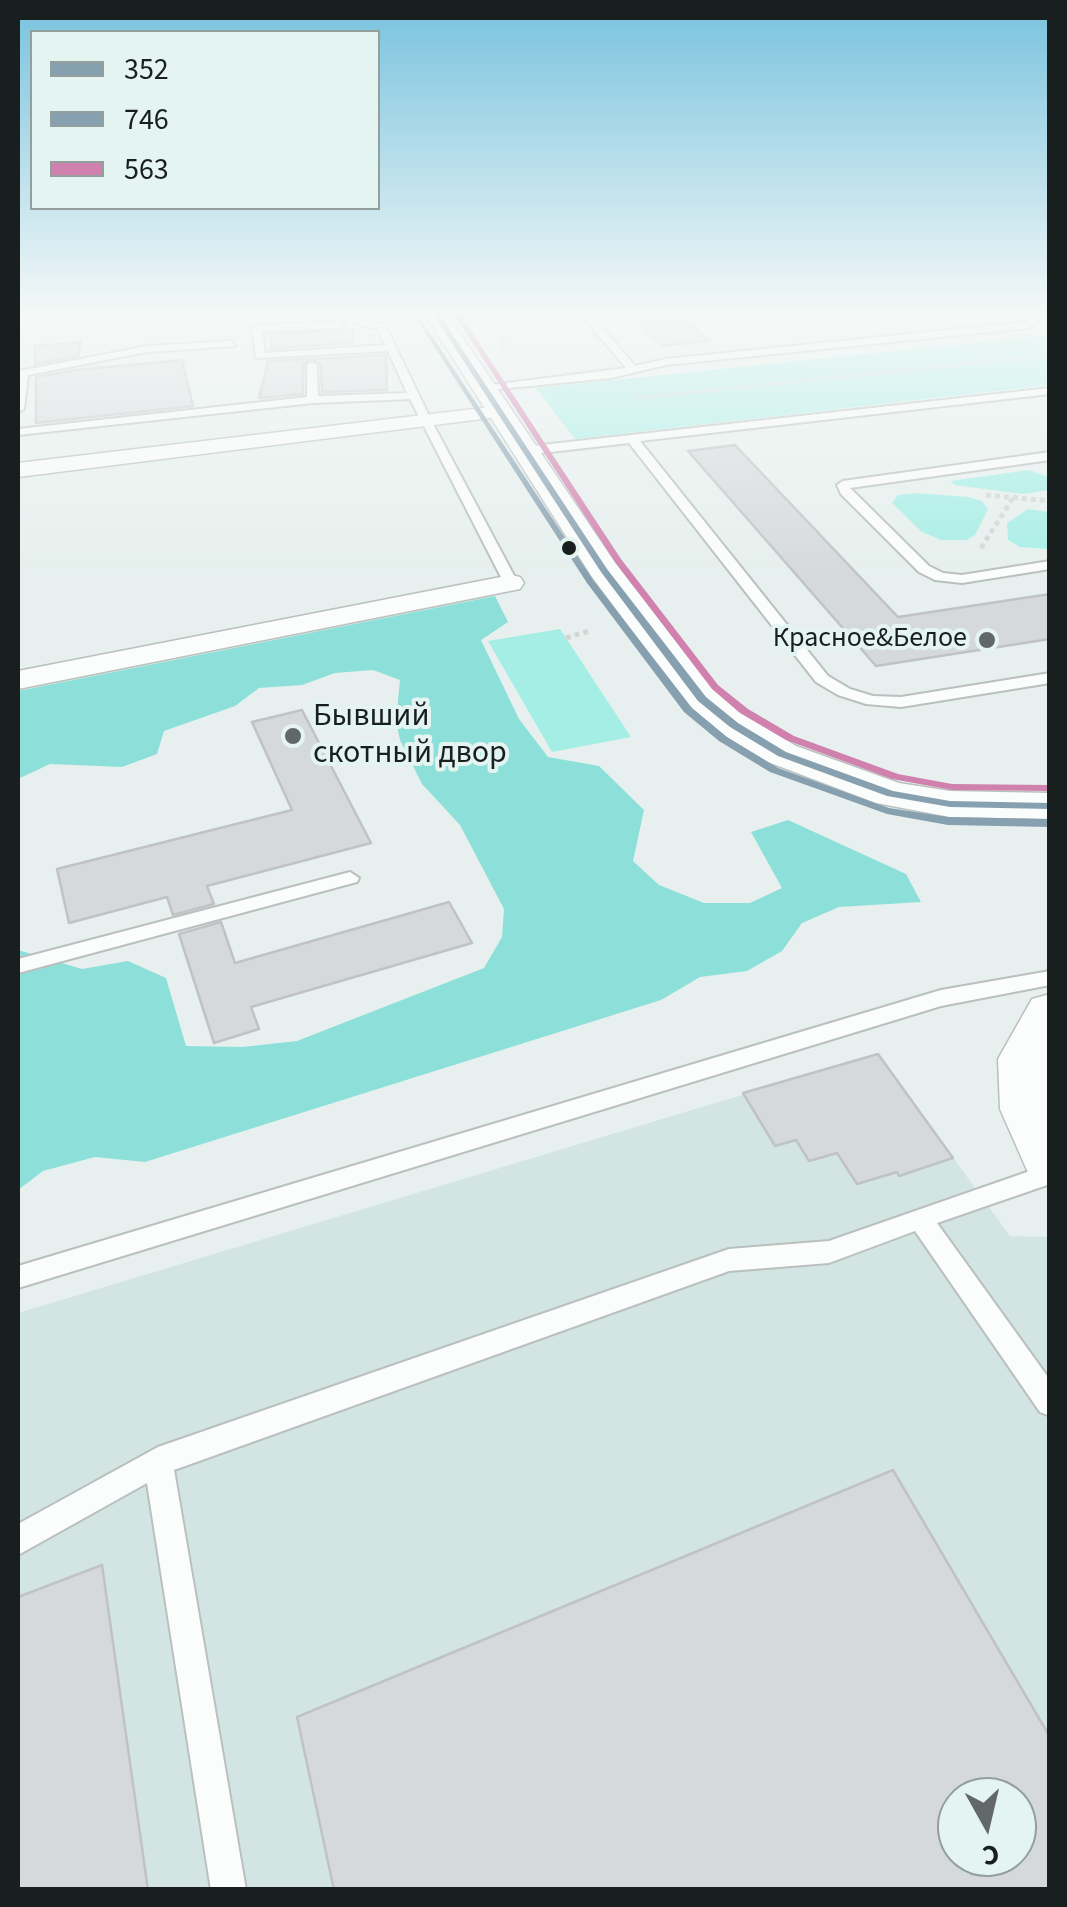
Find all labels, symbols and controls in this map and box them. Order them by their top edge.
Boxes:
legend [30,30,380,210]
text: 352 [124,48,169,91]
text: 746 [124,98,169,141]
text: 563 [124,148,169,191]
unlabelled marker [559,538,579,558]
place label: Красное&Белое [773,623,967,657]
marker: Красное&Белое [976,629,998,651]
place label: Бывший скотный двор [313,699,507,774]
marker: Бывший скотный двор [282,725,304,747]
north arrow [937,1777,1037,1877]
text: С [980,1834,1002,1876]

